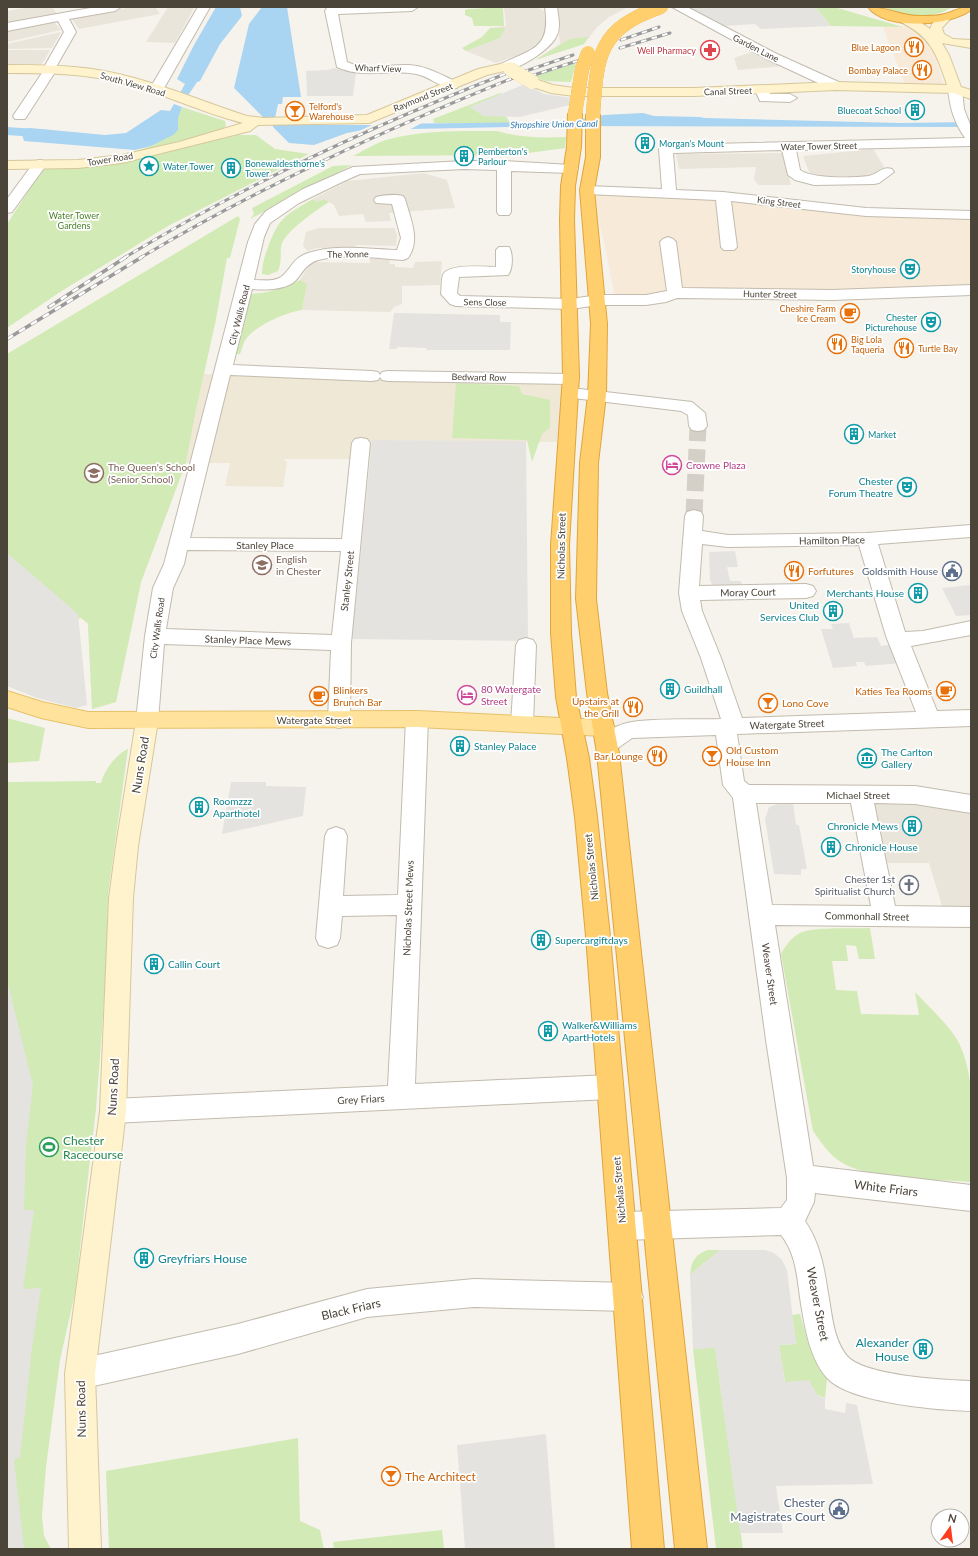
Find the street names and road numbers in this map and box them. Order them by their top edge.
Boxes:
street label: Garden Lane [731,32,781,64]
street label: Wharf View [354,62,402,74]
street label: South View Road [99,69,167,99]
street label: Raymond Street [392,80,455,114]
street label: Canal Street [704,85,753,97]
street label: Water Tower Street [781,140,858,152]
street label: Tower Road [86,150,134,168]
street label: King Street [757,194,802,210]
street label: The Yonne [327,248,369,260]
street label: City Walls Road [226,284,252,346]
street label: Hunter Street [743,288,798,300]
street label: Sens Close [464,296,507,308]
street label: Bedward Row [451,371,507,383]
street label: Nicholas Street [554,512,568,579]
street label: Hamilton Place [799,533,865,547]
street label: Stanley Place [236,539,294,551]
street label: Stanley Street [338,550,356,612]
street label: Moray Court [720,586,776,598]
street label: City Walls Road [147,597,167,659]
street label: Stanley Place Mews [204,632,292,648]
street label: Watergate Street [277,714,352,726]
street label: Watergate Street [749,717,825,731]
street label: Nuns Road [128,736,152,794]
street label: Michael Street [826,789,890,801]
street label: Nicholas Street [582,833,600,901]
street label: Nicholas Street Mews [400,860,416,956]
street label: Commonhall Street [825,909,910,923]
street label: Weaver Street [760,942,780,1006]
street label: Nuns Road [104,1058,122,1116]
street label: Grey Friars [337,1092,385,1106]
street label: Nicholas Street [610,1156,628,1224]
street label: White Friars [853,1177,919,1199]
street label: Weaver Street [803,1266,833,1343]
street label: Black Friars [320,1295,382,1323]
street label: Nuns Road [73,1380,89,1438]

